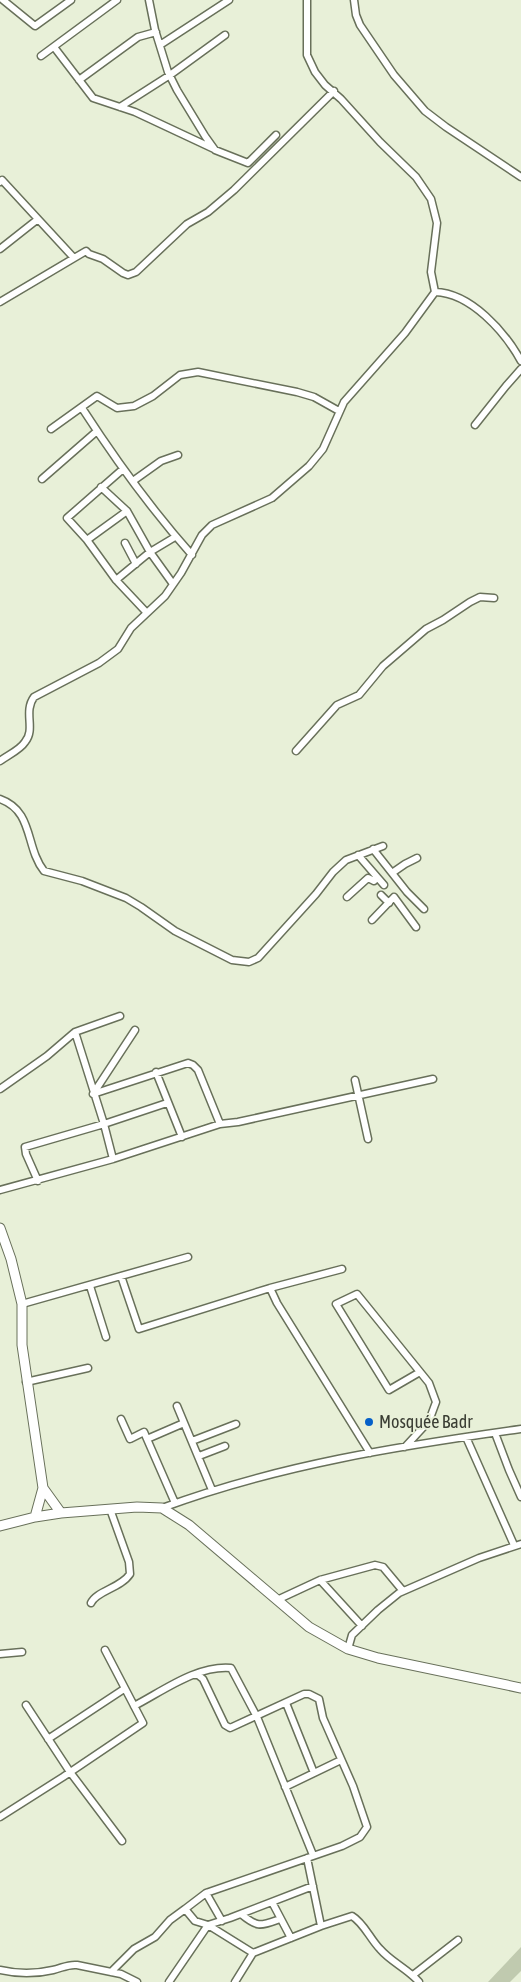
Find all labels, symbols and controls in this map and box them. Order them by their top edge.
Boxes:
place label: Mosquée Badr [379,1411,473,1432]
marker: Mosquée Badr [363,1416,375,1428]

